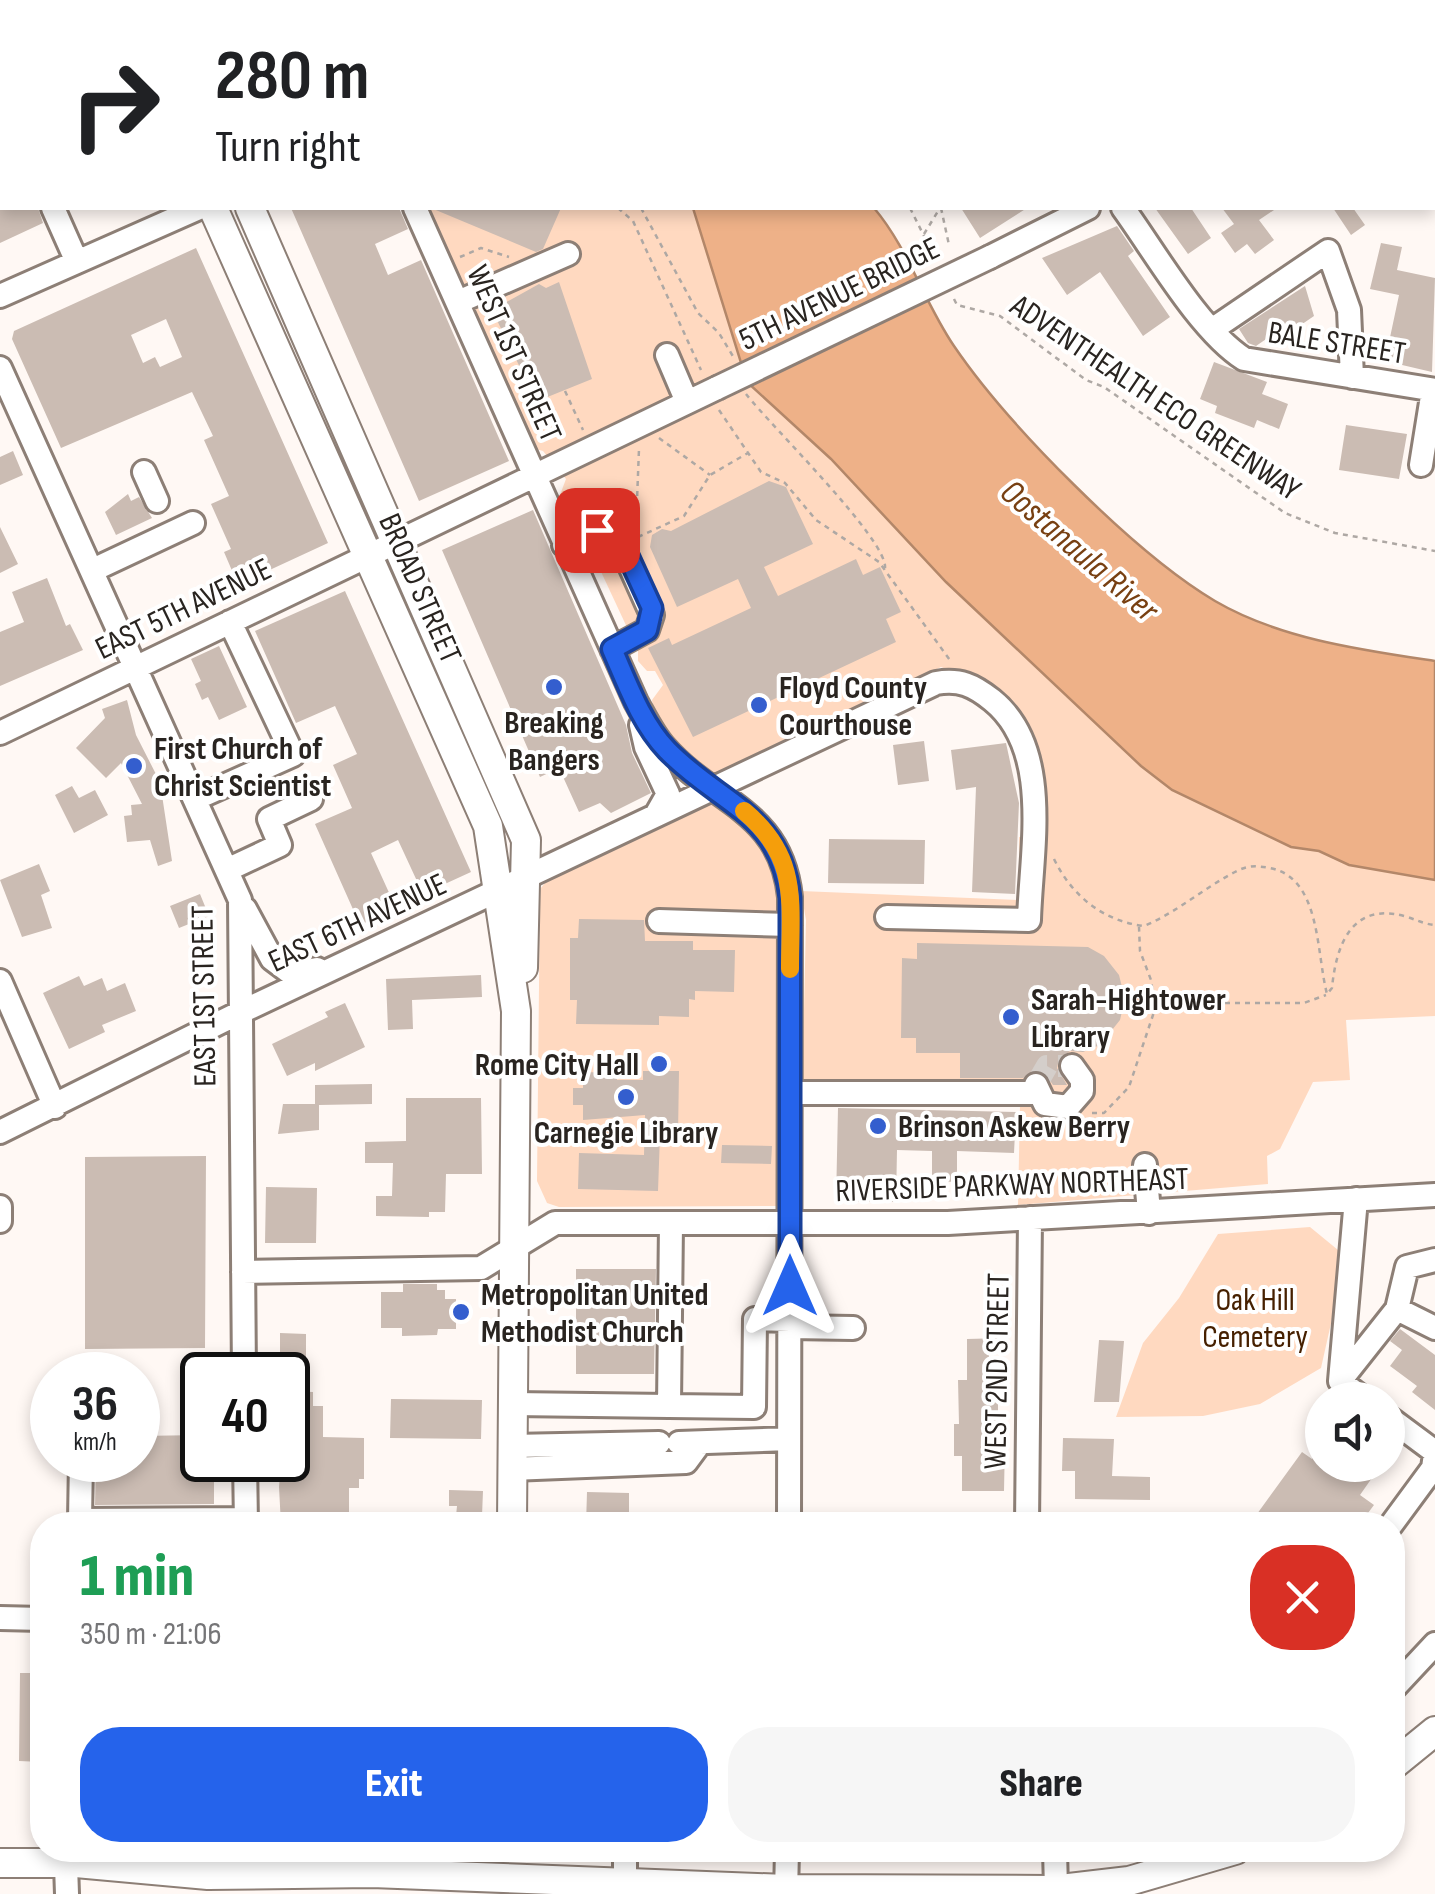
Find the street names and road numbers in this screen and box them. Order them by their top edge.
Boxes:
street label: 5TH AVENUE BRIDGE [733,229,946,360]
street label: WEST 1ST STREET [457,259,570,448]
street label: ADVENTHEALTH ECO GREENWAY [1002,286,1308,510]
street label: BALE STREET [1265,313,1408,374]
street label: BROAD STREET [369,508,470,669]
street label: EAST 5TH AVENUE [89,550,278,669]
street label: EAST 6TH AVENUE [262,865,453,982]
street label: EAST 1ST STREET [183,905,226,1087]
street label: RIVERSIDE PARKWAY NORTHEAST [835,1160,1189,1211]
street label: WEST 2ND STREET [976,1272,1019,1470]

